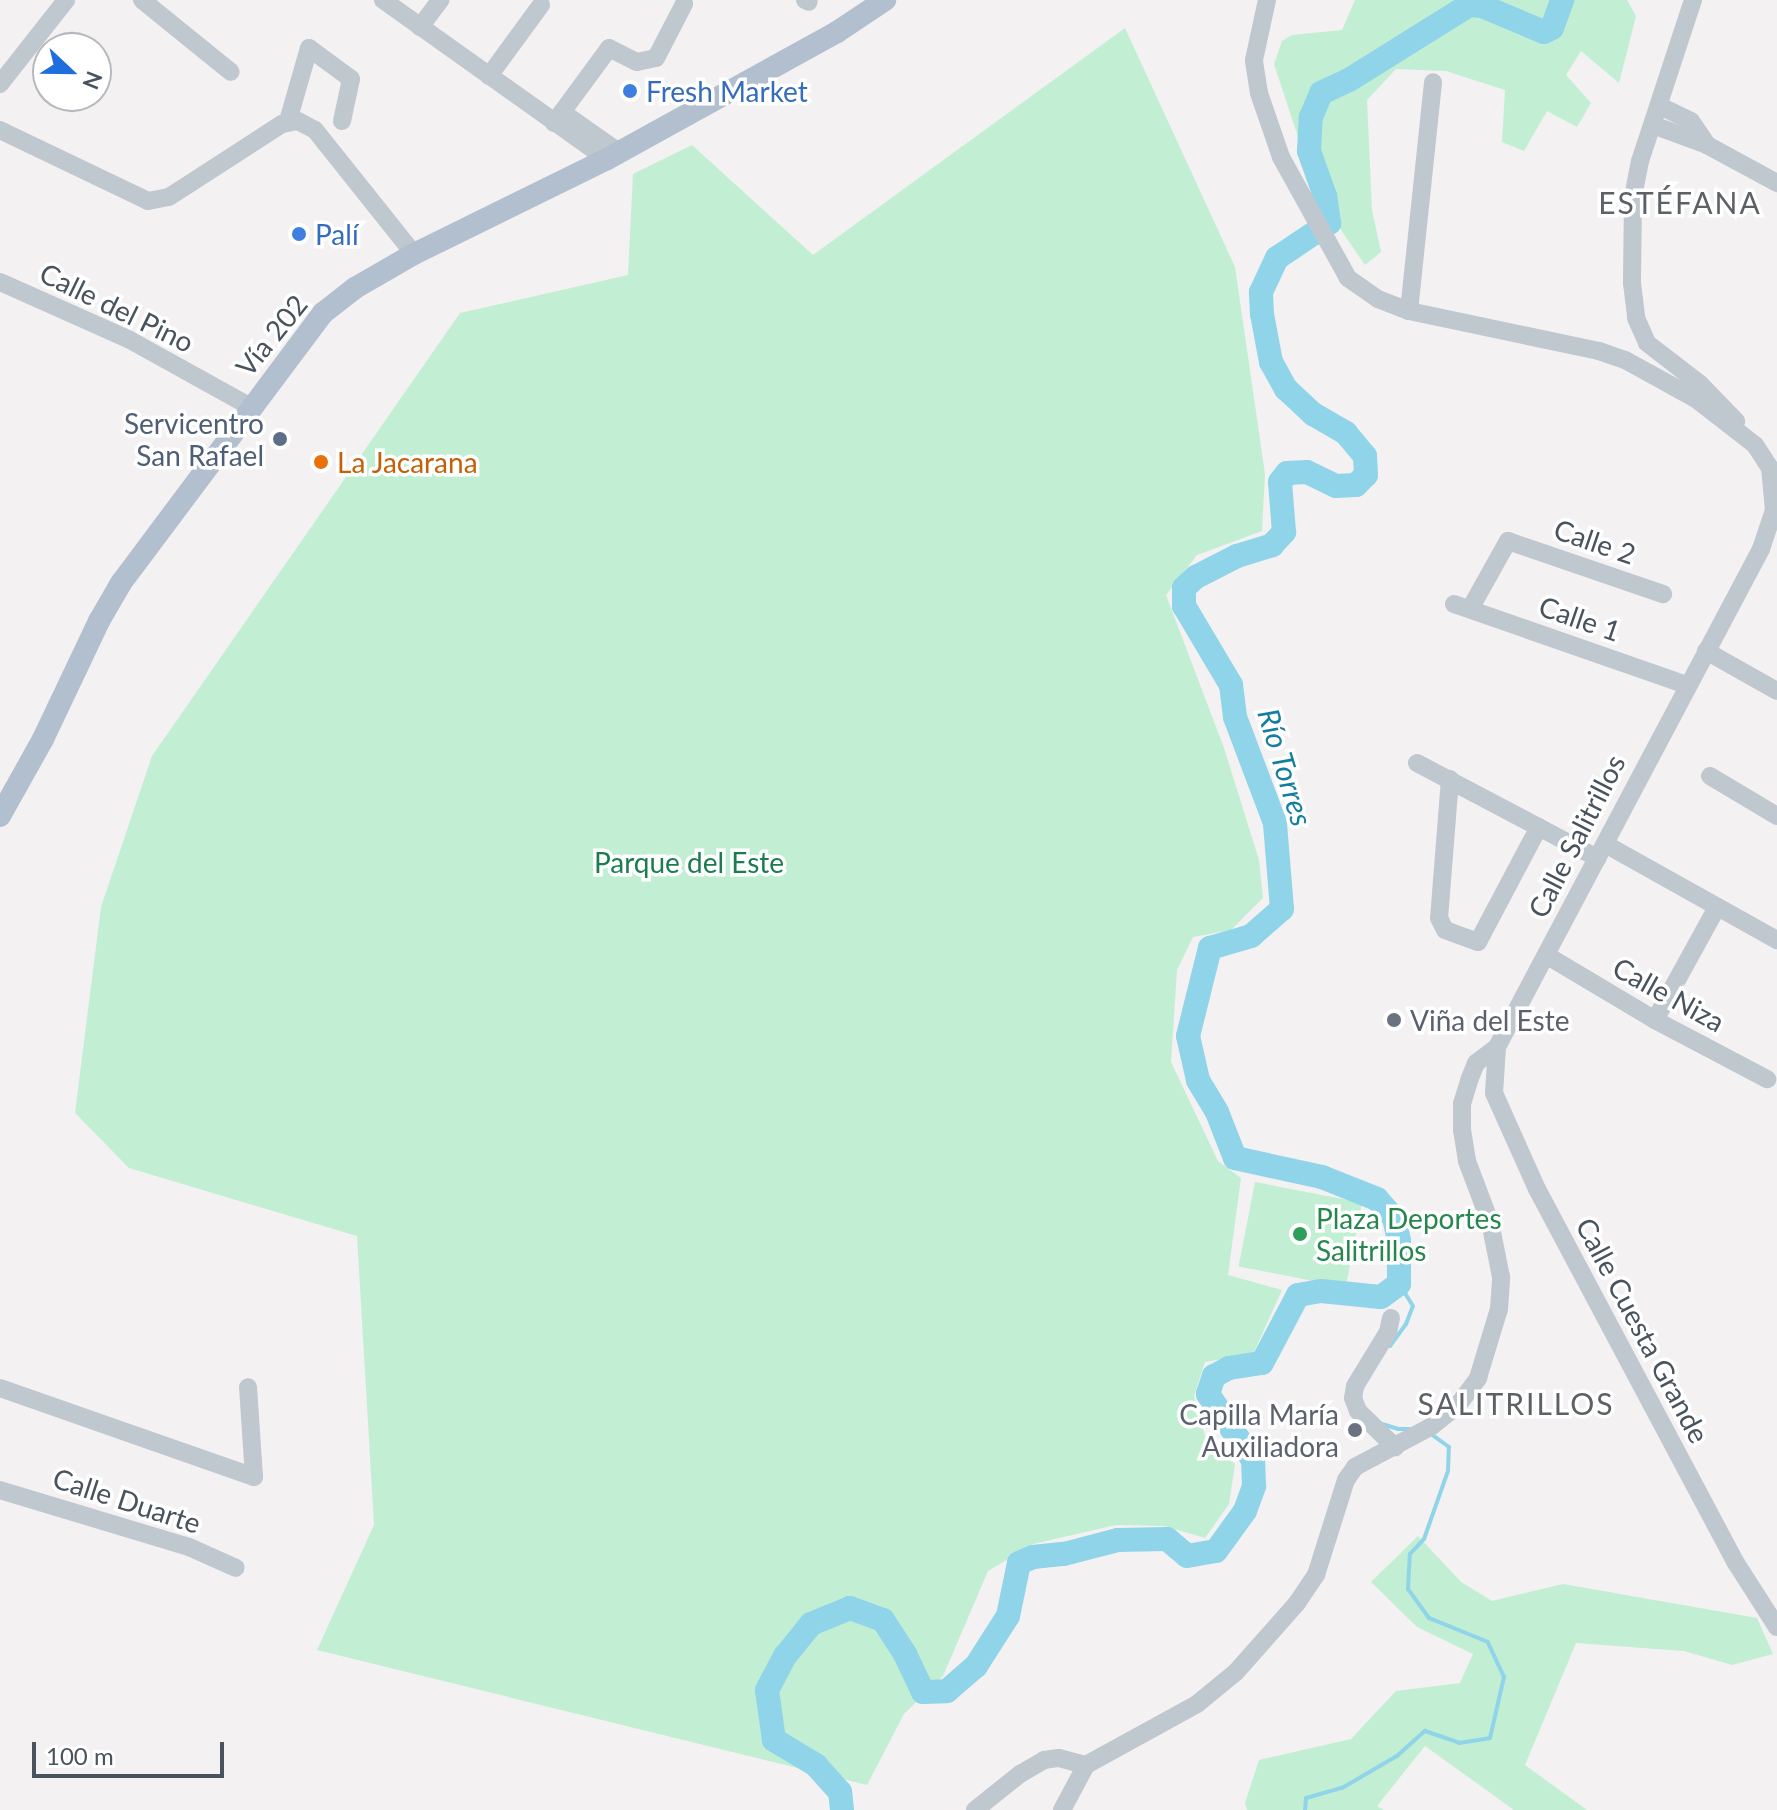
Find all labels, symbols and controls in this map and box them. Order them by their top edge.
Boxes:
north arrow [32,32,112,112]
text: N [77,68,109,93]
place label: Fresh Market [646,74,808,108]
marker: Fresh Market [621,82,639,100]
district label: ESTÉFANA [1598,184,1762,220]
place label: Palí [315,217,359,251]
marker: Palí [290,225,308,243]
street label: Calle del Pino [35,255,199,359]
street label: Vía 202 [228,288,314,382]
place label: Servicentro San Rafael [124,406,264,472]
marker: Servicentro San Rafael [271,430,289,448]
place label: La Jacarana [337,445,478,479]
marker: La Jacarana [312,453,330,471]
street label: Calle 2 [1550,511,1640,571]
street label: Calle 1 [1535,588,1625,648]
water label: Río Torres [1251,704,1321,830]
street label: Calle Salitrillos [1521,749,1631,923]
park label: Parque del Este [594,845,784,879]
street label: Calle Niza [1607,950,1731,1038]
place label: Viña del Este [1410,1003,1569,1037]
marker: Viña del Este [1385,1011,1403,1029]
place label: Plaza Deportes Salitrillos [1316,1201,1502,1267]
street label: Calle Cuesta Grande [1569,1212,1717,1448]
marker: Plaza Deportes Salitrillos [1291,1225,1309,1243]
district label: SALITRILLOS [1417,1385,1615,1421]
place label: Capilla María Auxiliadora [1179,1397,1339,1463]
marker: Capilla María Auxiliadora [1346,1421,1364,1439]
street label: Calle Duarte [49,1460,205,1540]
scale bar [36,1726,228,1776]
text: 100 m [46,1741,114,1770]

